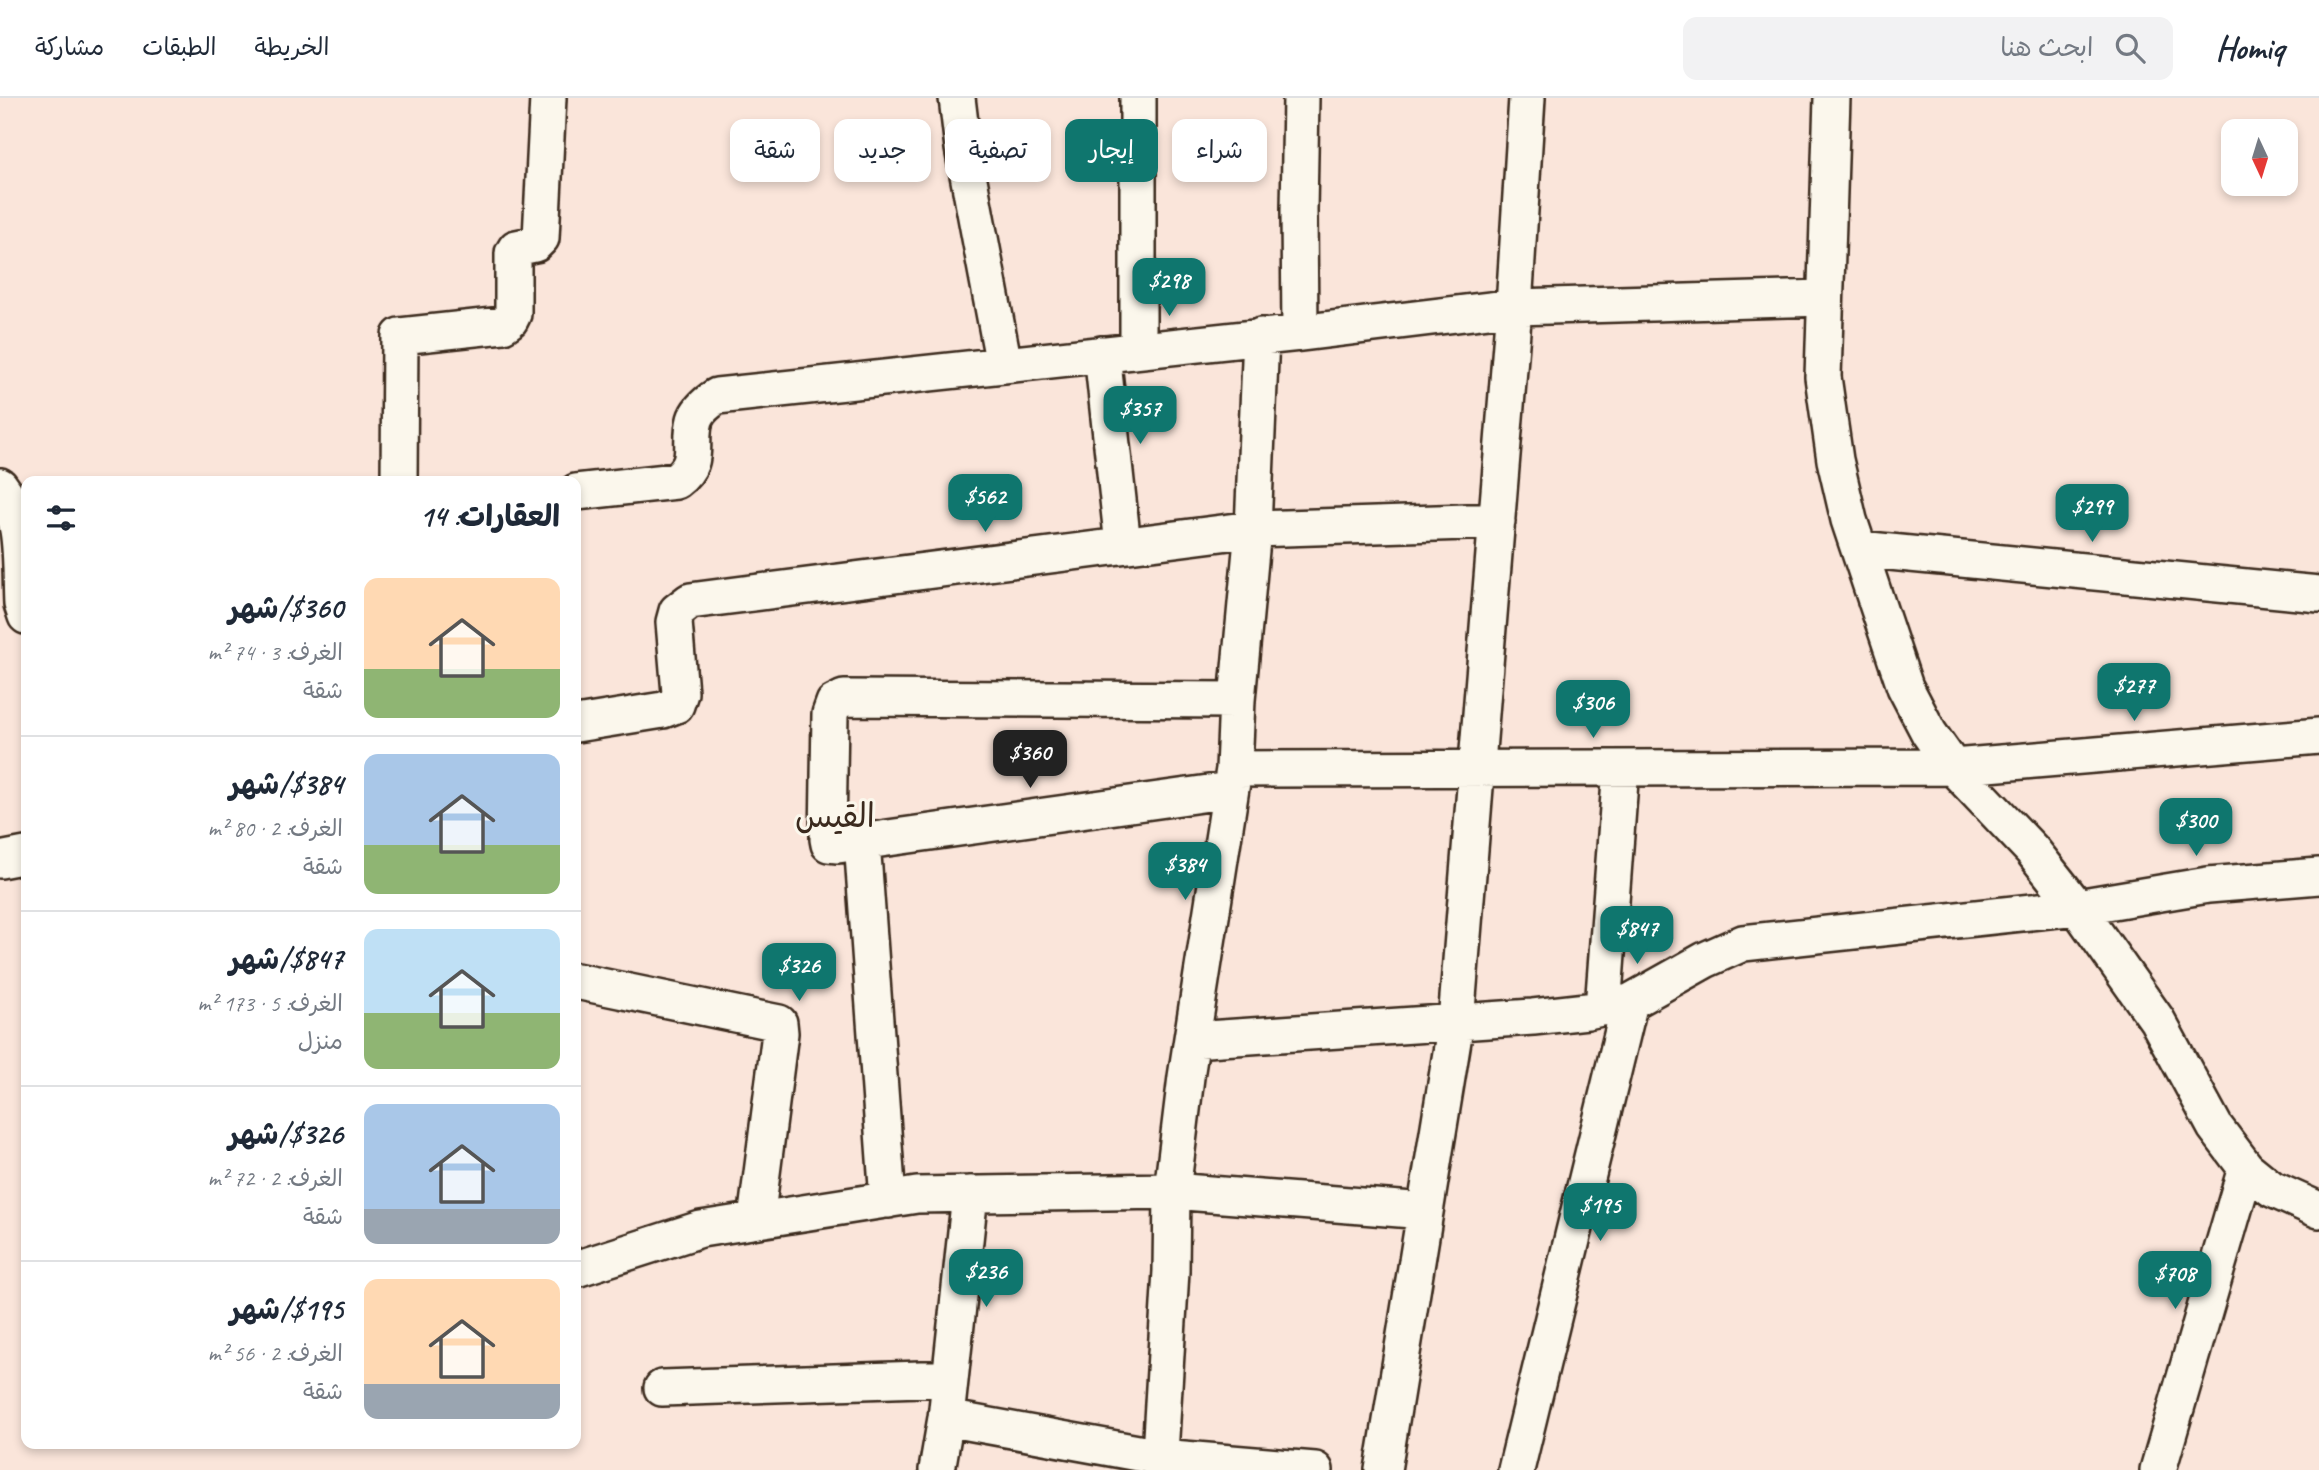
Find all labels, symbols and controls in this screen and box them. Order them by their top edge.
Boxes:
search box [1683,17,2173,80]
text: Homiq [2215,27,2284,69]
icon: search [2111,29,2149,67]
text: ابحث هنا [2000,31,2093,64]
text: مشاركة [35,32,104,62]
text: الطبقات [142,32,217,62]
text: الخريطة [255,32,329,62]
chip: شقة [730,119,820,182]
chip: جديد [834,119,931,182]
chip: تصفية [945,119,1051,182]
chip: إيجار [1065,119,1158,182]
chip: شراء [1172,119,1267,182]
north arrow [2221,119,2298,196]
map controls [2221,119,2298,196]
pin: $298 [1128,258,1210,318]
text: $298 [1148,266,1190,295]
pin: $357 [1099,386,1181,446]
text: $357 [1120,394,1160,423]
pin: $562 [944,474,1026,534]
text: $562 [964,482,1006,511]
pin: $299 [2051,484,2133,544]
text: $299 [2072,492,2112,521]
text: العقارات: 14 [419,497,560,535]
icon: filters [42,499,80,537]
text: $360/شهر [229,589,343,627]
icon: home [420,606,504,690]
text: الغرف: 3 · 74 m² [208,638,343,667]
pin: $277 [2093,664,2175,723]
text: $277 [2113,671,2155,700]
text: شقة [303,676,343,705]
pin: $306 [1552,680,1634,740]
text: $306 [1572,688,1614,717]
pin: $360 [989,730,1071,790]
text: $360 [1009,738,1051,767]
text: $384/شهر [229,765,343,803]
icon: home [420,782,504,866]
district label: القيس [795,795,875,837]
pin: $300 [2155,798,2237,858]
text: $300 [2175,806,2217,835]
text: الغرف: 2 · 80 m² [208,814,343,843]
pin: $384 [1144,842,1226,902]
text: $384 [1164,850,1206,879]
text: شقة [303,852,343,881]
pin: $847 [1596,906,1678,966]
text: $847 [1616,914,1658,943]
text: $847/شهر [229,940,343,978]
pin: $326 [758,944,840,1003]
text: $326 [778,951,820,980]
icon: home [420,957,504,1041]
text: الغرف: 5 · 173 m² [197,989,343,1018]
text: منزل [298,1027,343,1056]
text: $326/شهر [229,1115,343,1153]
icon: home [420,1132,504,1216]
text: الغرف: 2 · 72 m² [208,1164,343,1193]
pin: $195 [1559,1184,1641,1243]
text: $195 [1580,1191,1620,1220]
text: شقة [303,1202,343,1231]
pin: $236 [945,1250,1027,1309]
pin: $708 [2134,1252,2216,1311]
text: $236 [965,1257,1007,1286]
text: $708 [2154,1259,2196,1288]
text: $195/شهر [230,1290,343,1328]
icon: home [420,1307,504,1391]
text: الغرف: 2 · 56 m² [208,1339,343,1368]
text: شقة [303,1377,343,1406]

